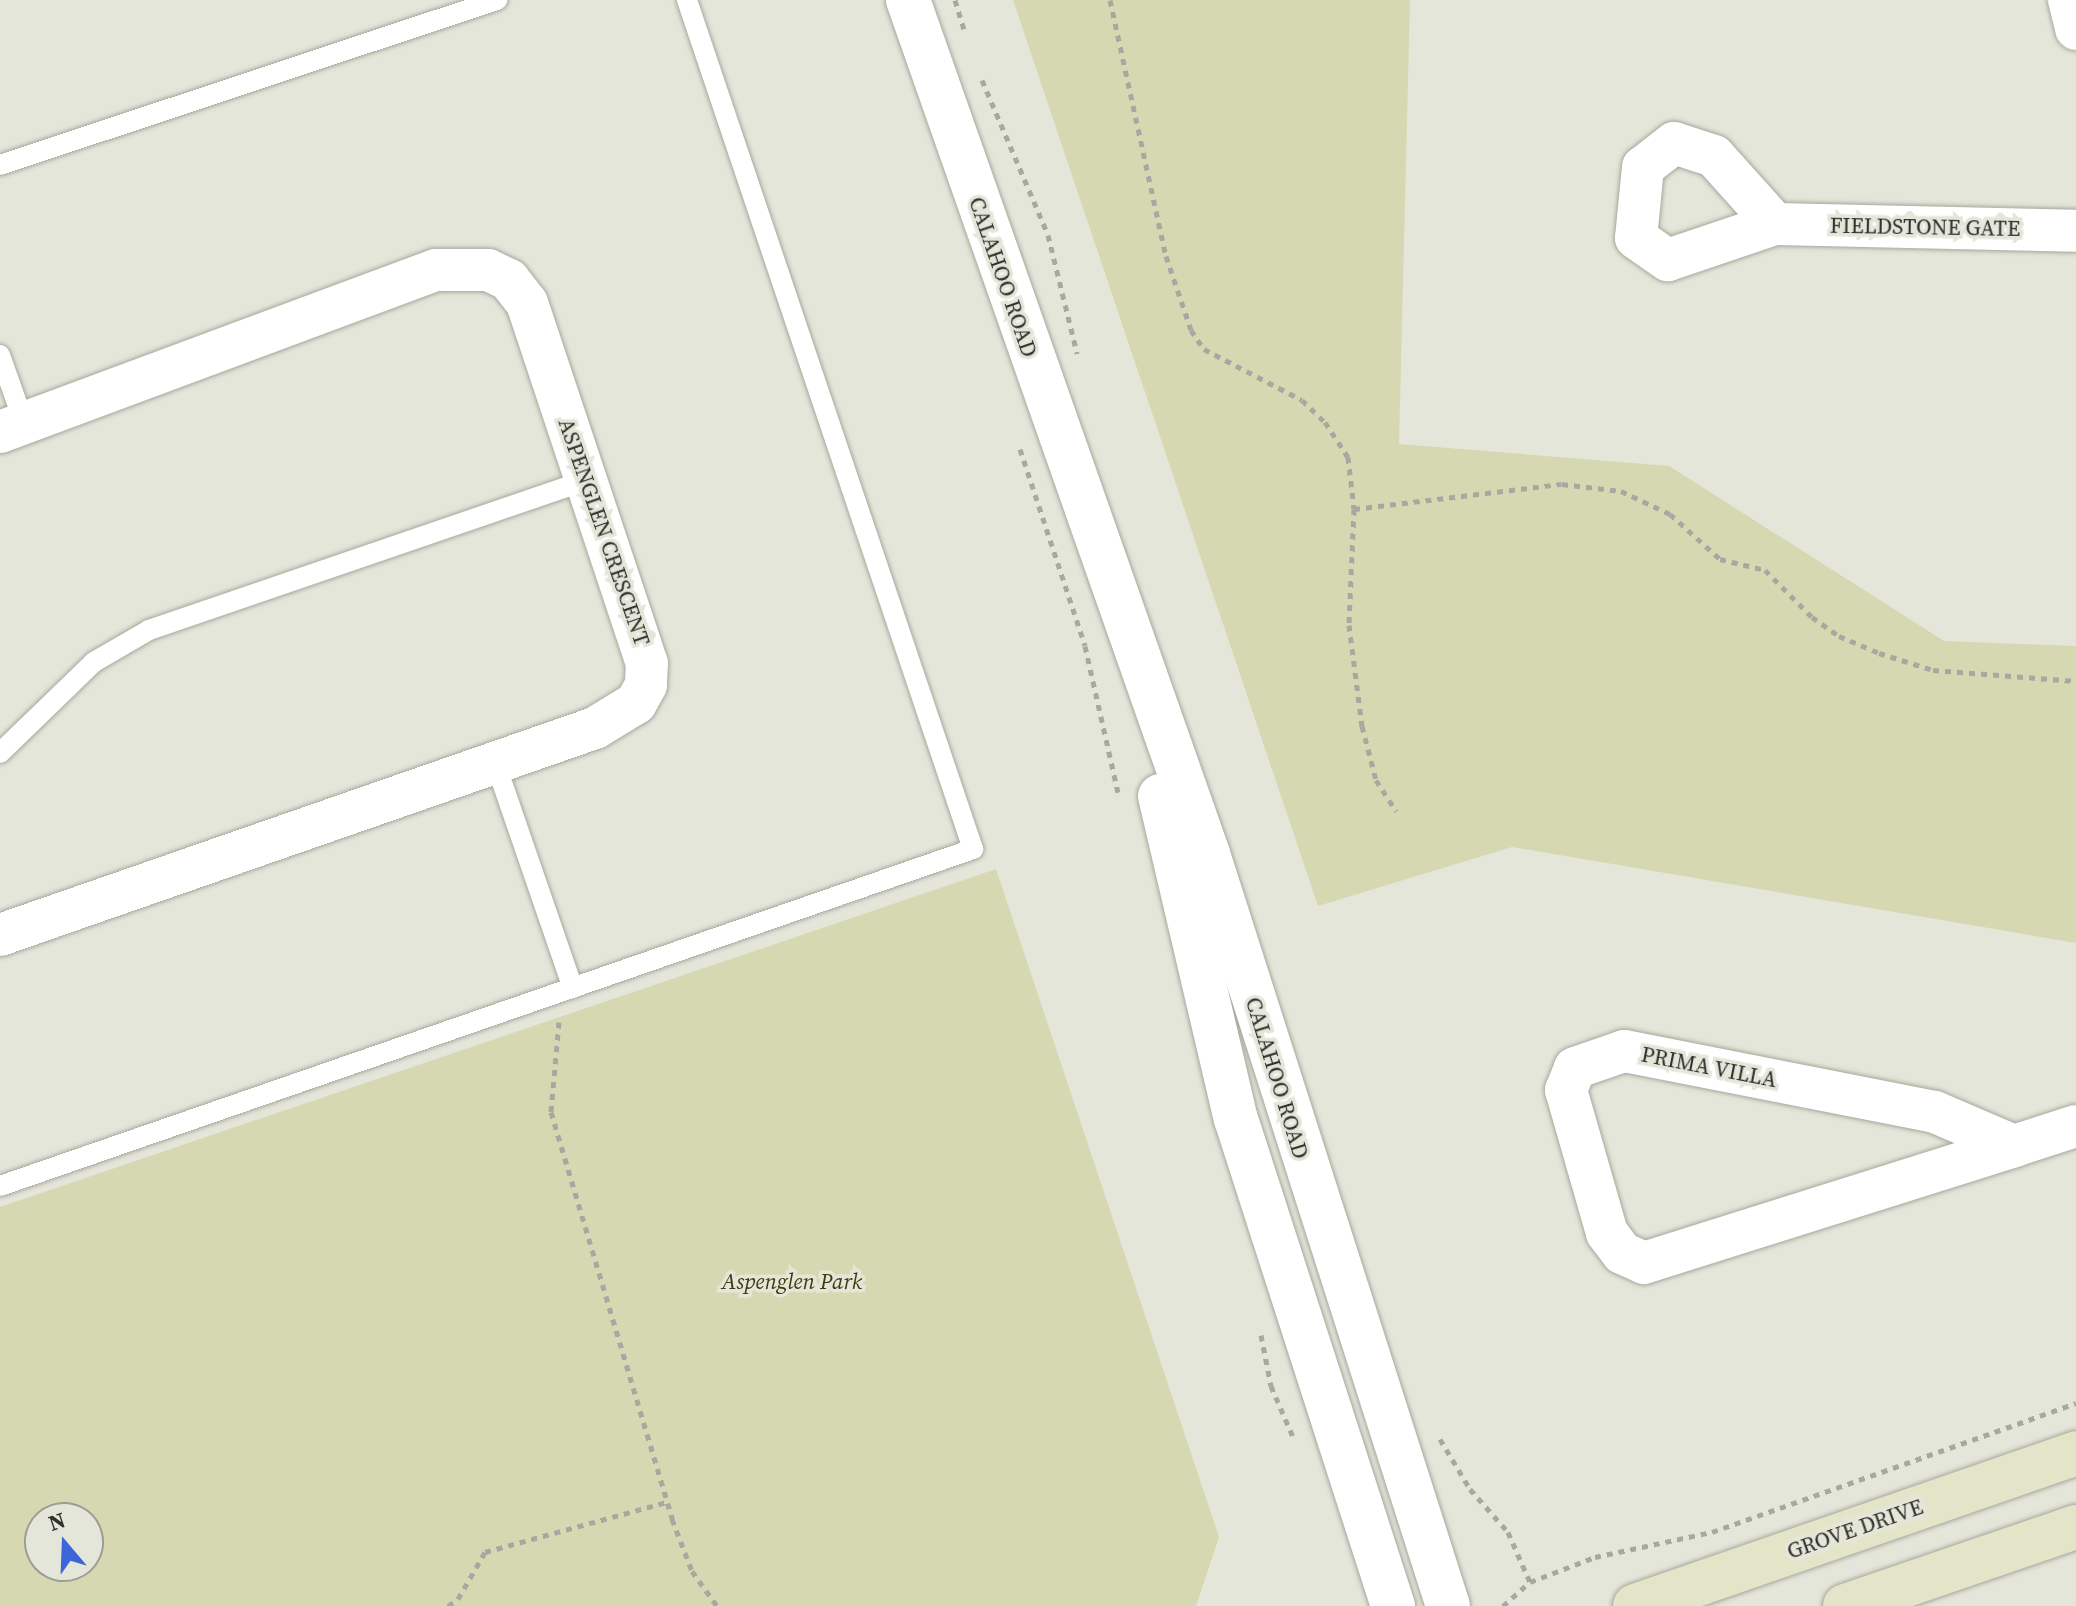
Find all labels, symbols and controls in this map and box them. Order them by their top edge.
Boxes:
street label: CALAHOO ROAD [963,193,1043,361]
street label: FIELDSTONE GATE [1830,212,2020,242]
street label: ASPENGLEN CRESCENT [553,415,655,649]
street label: CALAHOO ROAD [1240,994,1314,1162]
street label: PRIMA VILLA [1639,1041,1779,1093]
park label: Aspenglen Park [722,1269,862,1295]
street label: GROVE DRIVE [1784,1493,1926,1565]
north arrow [24,1502,104,1582]
text: N [44,1504,69,1538]

